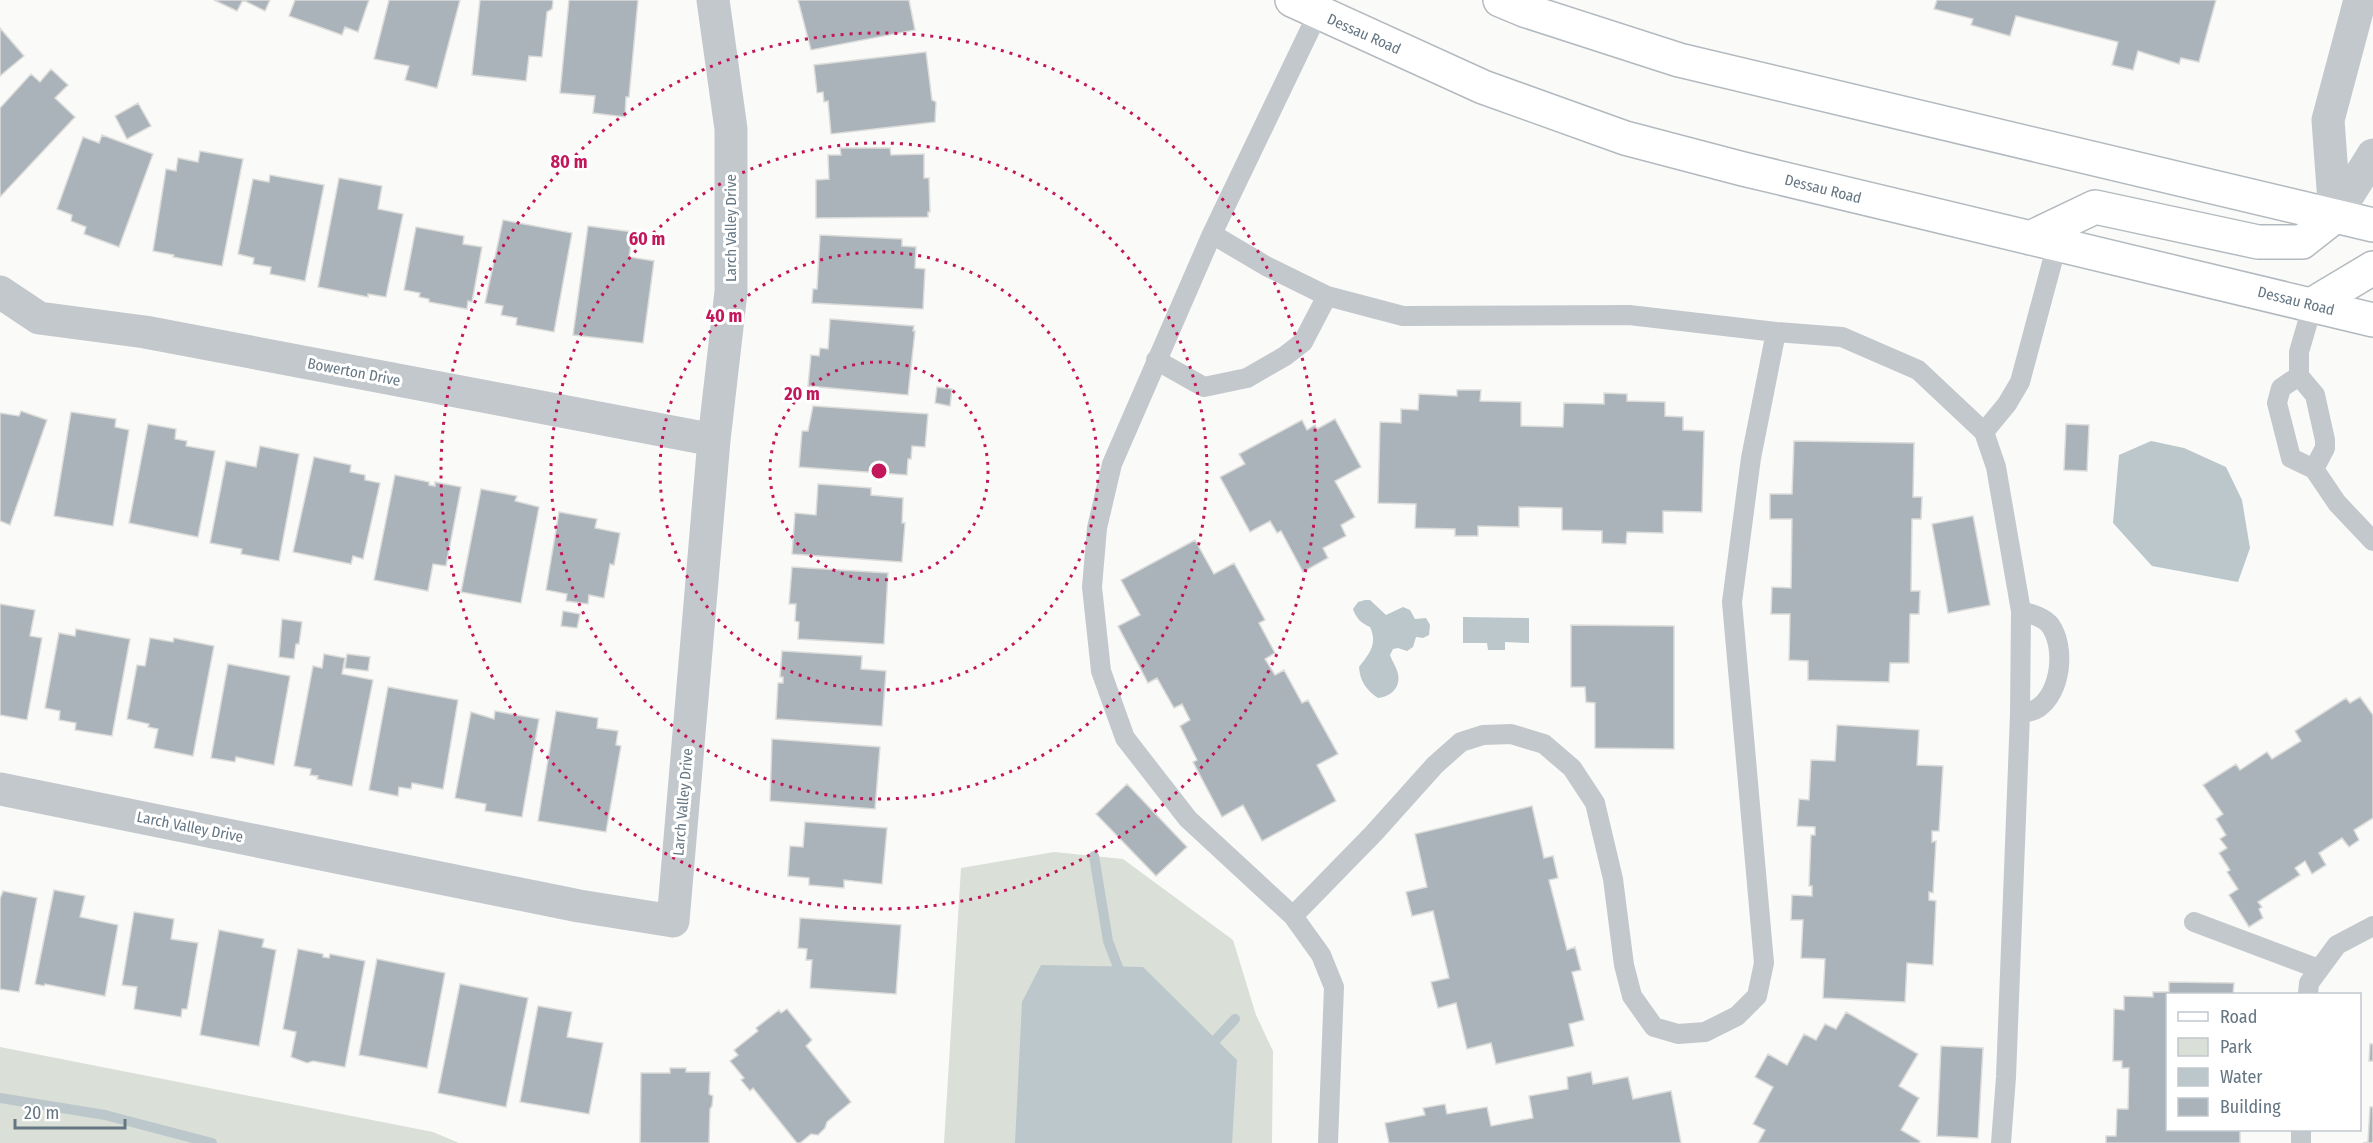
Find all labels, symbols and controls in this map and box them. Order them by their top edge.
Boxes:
street label: Dessau Road [1324,10,1404,58]
text: 80 m [551,151,587,173]
street label: Dessau Road [1783,171,1863,207]
street label: Larch Valley Drive [722,174,740,282]
text: 60 m [629,228,665,250]
street label: Dessau Road [2256,283,2336,319]
text: 40 m [706,305,742,327]
street label: Bowerton Drive [306,354,402,390]
text: 20 m [783,383,820,405]
centre of rings [869,461,889,481]
street label: Larch Valley Drive [669,747,697,857]
street label: Larch Valley Drive [135,808,245,846]
legend [2166,993,2361,1131]
text: Road [2220,1006,2257,1028]
text: Park [2220,1036,2253,1058]
text: Water [2220,1066,2263,1088]
scale bar [15,1092,124,1130]
text: Building [2220,1096,2281,1118]
text: 20 m [24,1102,59,1124]

